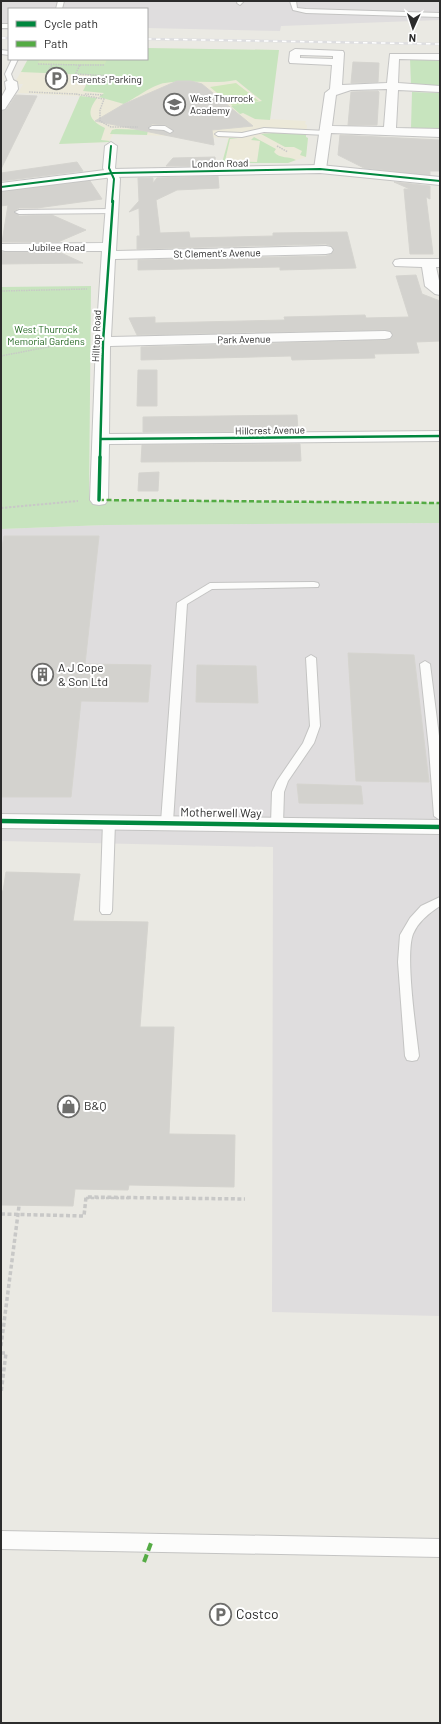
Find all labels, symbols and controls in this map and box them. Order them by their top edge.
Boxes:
legend [8,8,148,60]
north arrow [393,8,433,48]
text: Cycle path [44,16,98,30]
text: N [408,32,416,45]
text: Path [44,36,68,50]
parking icon: Parents' Parking [44,66,70,92]
place label: Parents' Parking [72,73,142,85]
school or university icon: West Thurrock Academy [161,91,187,117]
place label: West Thurrock Academy [190,92,253,116]
street label: London Road [191,157,249,169]
street label: Jubilee Road [29,241,85,253]
street label: St Clement's Avenue [173,246,261,260]
street label: Hilltop Road [89,310,103,362]
park label: West Thurrock Memorial Gardens [7,323,85,347]
street label: Park Avenue [217,333,271,345]
street label: Hillcrest Avenue [235,423,305,437]
place label: A J Cope & Son Ltd [58,660,108,688]
building icon: A J Cope & Son Ltd [30,662,56,688]
street label: Motherwell Way [180,804,262,820]
shop icon: B&Q [55,1093,81,1119]
place label: B&Q [84,1098,106,1112]
parking icon: Costco [207,1601,233,1627]
place label: Costco [236,1605,279,1622]

